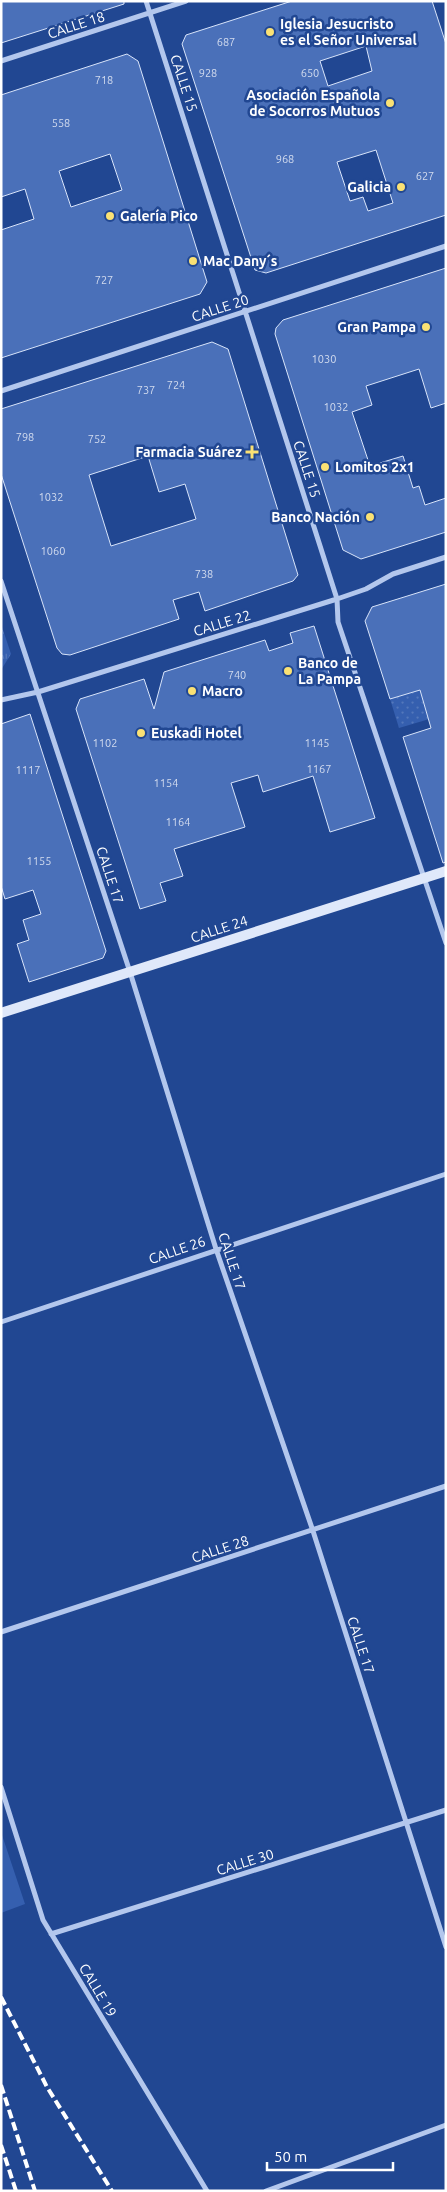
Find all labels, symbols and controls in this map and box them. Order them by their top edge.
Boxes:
street label: CALLE 18 [45,8,107,42]
place label: Iglesia Jesucristo es el Señor Universal [280,16,417,48]
marker: Iglesia Jesucristo es el Señor Universal [264,26,276,38]
house number: 687 [217,36,235,48]
street label: CALLE 15 [167,52,201,114]
house number: 928 [199,67,217,79]
house number: 650 [301,67,319,79]
house number: 718 [95,74,113,86]
place label: Asociación Española de Socorros Mutuos [246,87,380,119]
marker: Asociación Española de Socorros Mutuos [384,97,396,109]
house number: 558 [52,117,70,129]
house number: 968 [276,153,294,165]
house number: 627 [416,170,434,182]
place label: Galicia [347,179,391,195]
marker: Galicia [395,181,407,193]
place label: Galería Pico [120,208,198,224]
marker: Galería Pico [104,210,116,222]
place label: Mac Dany´s [203,253,278,269]
marker: Mac Dany´s [187,255,199,267]
house number: 727 [95,274,113,286]
street label: CALLE 20 [189,291,251,325]
place label: Gran Pampa [337,319,416,335]
marker: Gran Pampa [420,321,432,333]
house number: 1030 [312,353,336,365]
house number: 724 [167,379,185,391]
house number: 737 [137,384,155,396]
house number: 1032 [324,401,348,413]
house number: 798 [16,431,34,443]
house number: 752 [88,433,106,445]
street label: CALLE 15 [290,438,324,500]
place label: Farmacia Suárez [135,444,242,460]
marker: Farmacia Suárez [246,446,258,458]
place label: Lomitos 2x1 [335,459,415,475]
marker: Lomitos 2x1 [319,461,331,473]
house number: 1032 [39,491,63,503]
place label: Banco Nación [271,509,360,525]
marker: Banco Nación [364,511,376,523]
house number: 1060 [41,545,65,557]
house number: 738 [195,568,213,580]
street label: CALLE 22 [191,607,253,639]
place label: Banco de La Pampa [298,655,361,687]
marker: Banco de La Pampa [282,665,294,677]
house number: 740 [228,669,246,681]
place label: Macro [202,683,243,699]
marker: Macro [186,685,198,697]
place label: Euskadi Hotel [151,725,242,741]
marker: Euskadi Hotel [135,727,147,739]
house number: 1102 [93,737,117,749]
house number: 1145 [305,737,329,749]
house number: 1167 [307,763,331,775]
house number: 1117 [16,764,40,776]
house number: 1154 [154,777,178,789]
house number: 1164 [166,816,190,828]
street label: CALLE 17 [93,844,127,906]
house number: 1155 [27,855,51,867]
street label: CALLE 24 [188,912,250,946]
street label: CALLE 17 [215,1230,249,1292]
street label: CALLE 26 [146,1233,208,1267]
street label: CALLE 28 [189,1532,251,1566]
street label: CALLE 17 [344,1614,378,1676]
street label: CALLE 30 [214,1846,276,1878]
street label: CALLE 19 [76,1961,120,2019]
scale bar [267,2140,393,2172]
text: 50 m [274,2148,307,2165]

